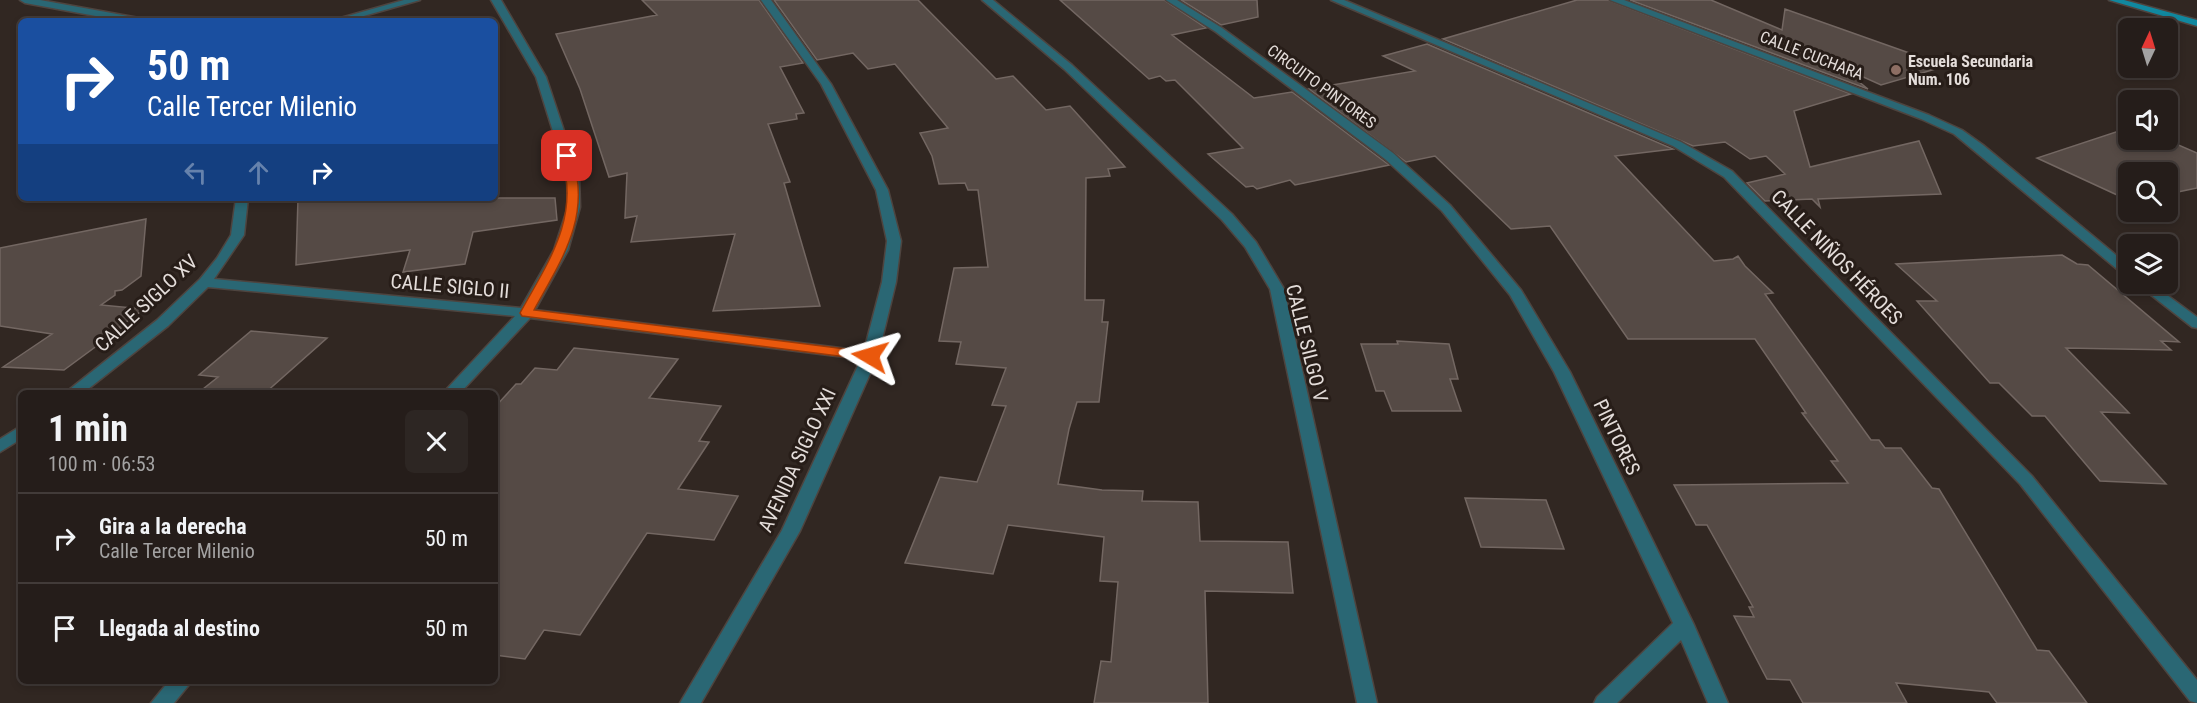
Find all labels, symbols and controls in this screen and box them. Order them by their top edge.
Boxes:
north arrow [2118,18,2178,78]
map controls [2118,18,2178,294]
street label: CALLE CUCHARA [1757,27,1866,84]
text: 50 m [147,41,230,90]
street label: CIRCUITO PINTORES [1264,41,1380,132]
icon: right [48,42,126,120]
place label: Escuela Secundaria Num. 106 [1908,52,2033,89]
marker: Escuela Secundaria Num. 106 [1889,63,1903,77]
button: sound [2118,90,2178,150]
text: Calle Tercer Milenio [147,91,357,123]
pin [541,130,592,181]
icon: arrive [550,139,583,172]
icon: left [179,156,212,189]
icon: ahead [242,156,275,189]
icon: right [305,156,338,189]
button: search [2118,162,2178,222]
street label: CALLE NIÑOS HÉROES [1766,184,1908,330]
button: layers [2118,234,2178,294]
street label: CALLE SIGLO XV [90,249,202,357]
street label: CALLE SIGLO II [390,269,510,303]
street label: CALLE SILGO V [1281,282,1333,404]
position arrow [838,324,902,388]
street label: AVENIDA SIGLO XXI [753,384,841,536]
street label: PINTORES [1588,395,1646,479]
text: 1 min [48,408,128,450]
button: close [405,410,468,473]
text: 100 m · 06:53 [48,452,155,476]
text: Gira a la derecha [99,514,247,539]
icon: right [48,522,81,555]
text: 50 m [425,526,468,551]
text: Calle Tercer Milenio [99,539,255,563]
icon: arrive [48,612,81,645]
text: Llegada al destino [99,616,260,641]
text: 50 m [425,616,468,641]

